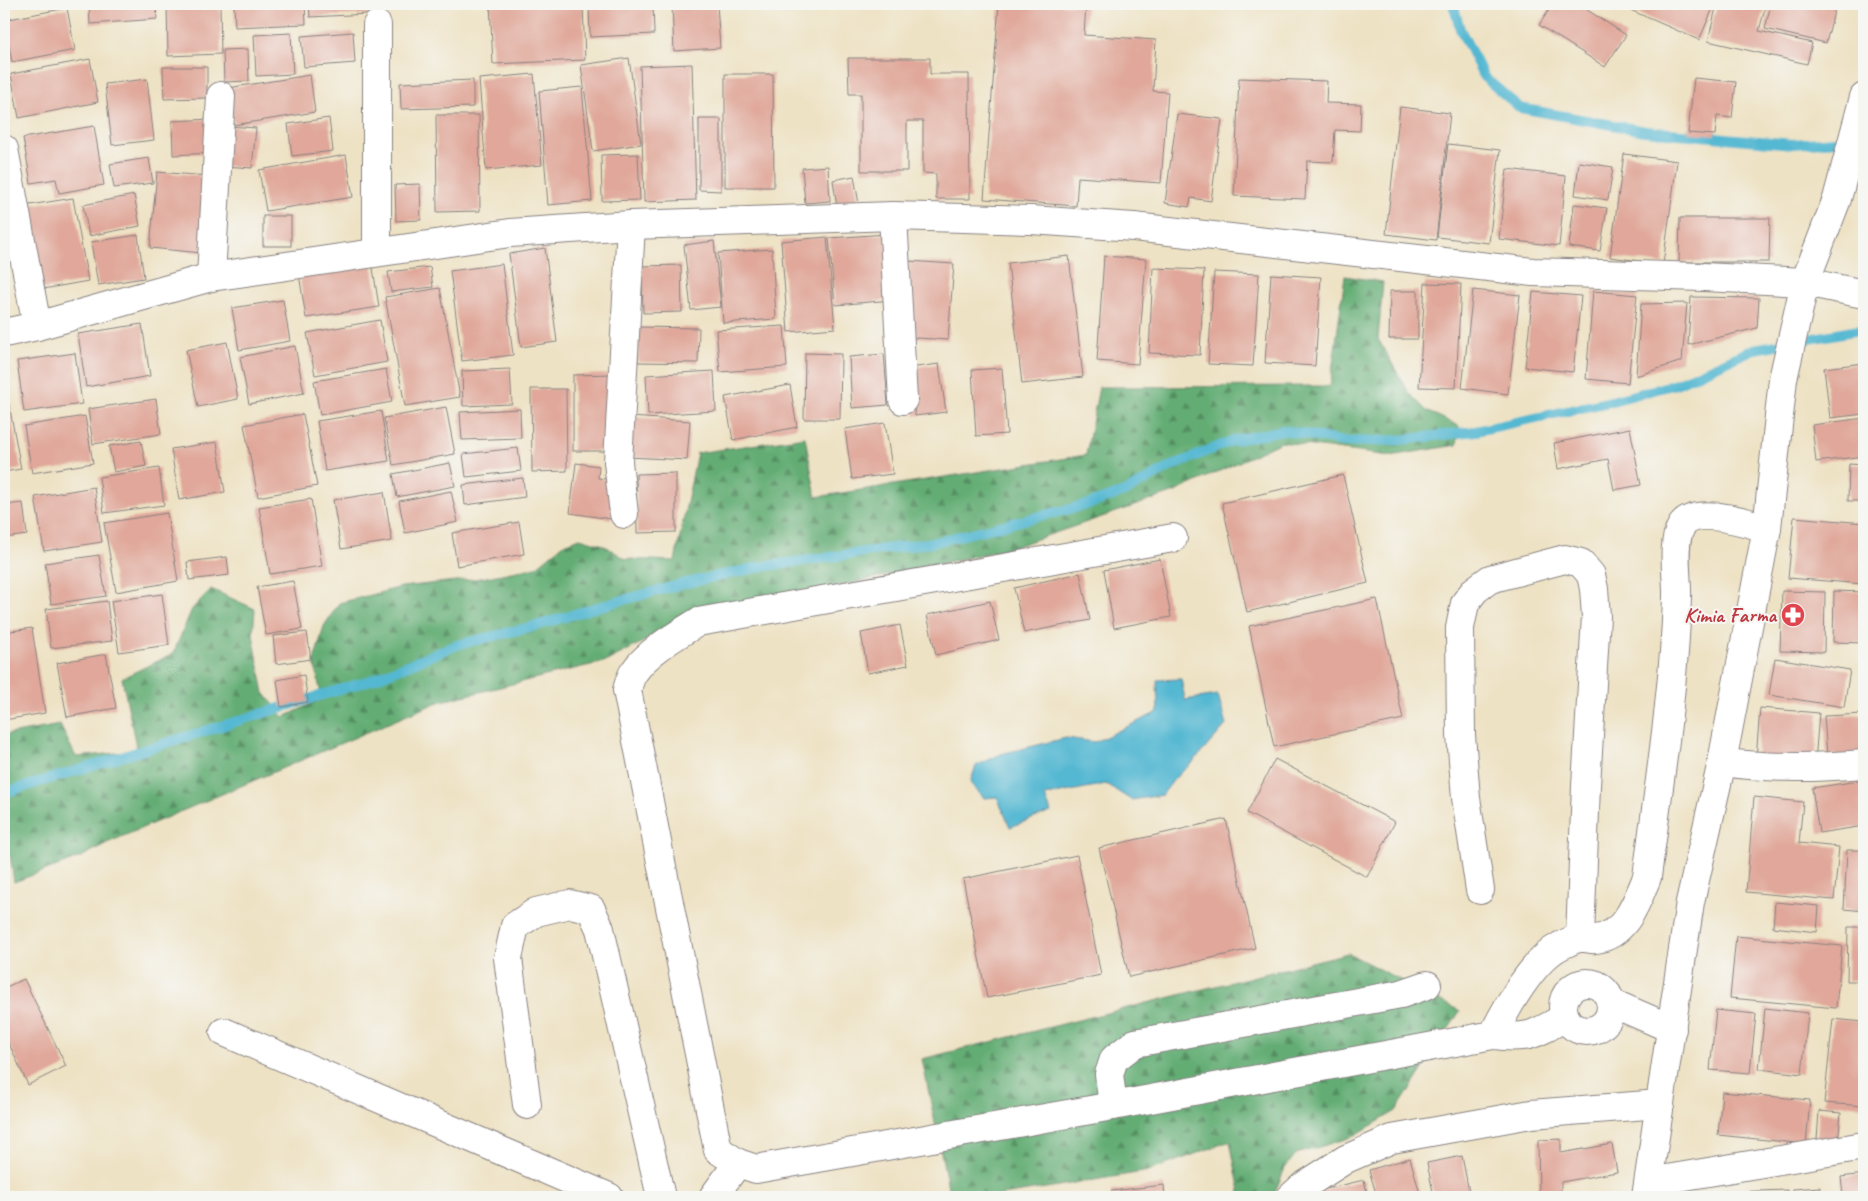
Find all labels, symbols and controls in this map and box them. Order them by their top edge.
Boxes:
place label: Kimia Farma [1684,602,1777,628]
pharmacy icon: Kimia Farma [1780,602,1806,628]

